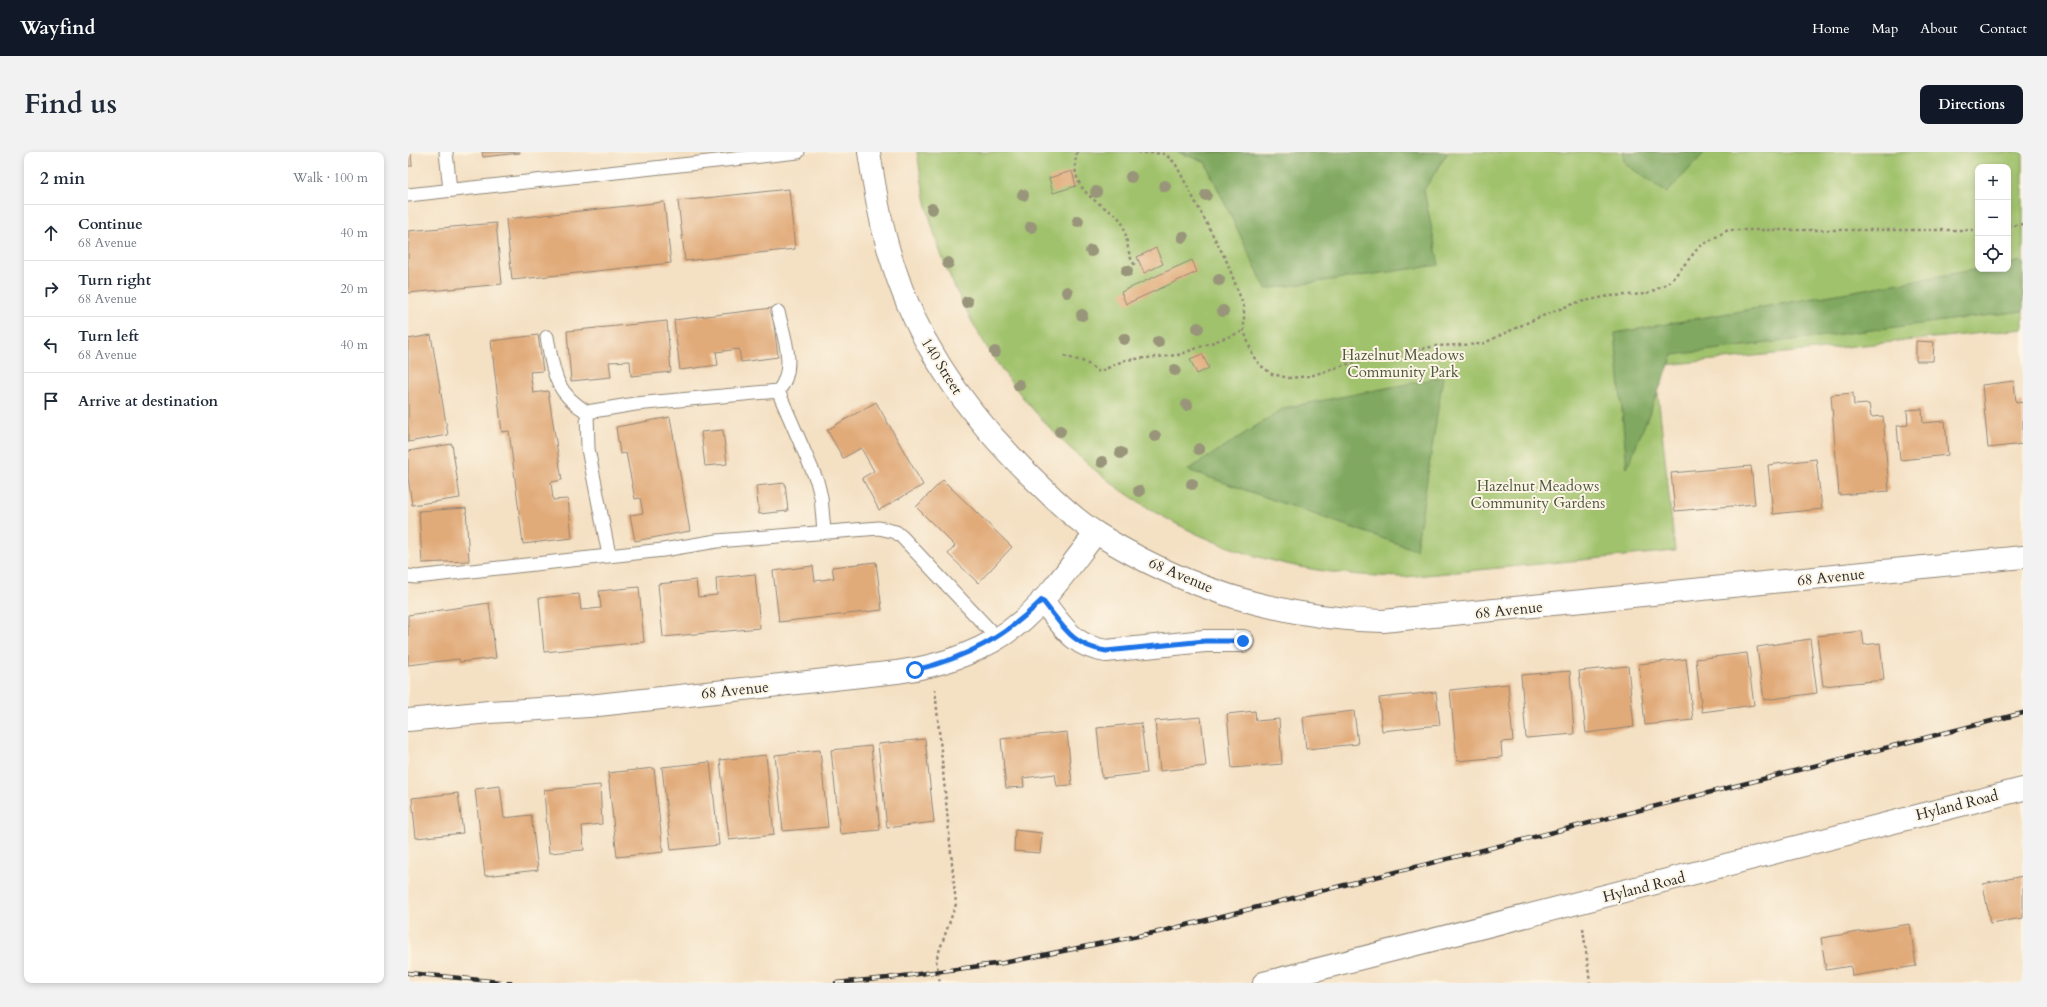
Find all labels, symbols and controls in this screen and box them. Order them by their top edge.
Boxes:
text: Wayfind [20,15,95,41]
text: Home [1812,19,1850,38]
text: Map [1872,19,1898,38]
text: About [1920,19,1957,38]
text: Contact [1979,19,2027,38]
text: Find us [24,85,117,123]
button: Directions [1920,85,2023,124]
map controls [1975,164,2011,272]
button: + [1975,164,2011,200]
text: 2 min [40,167,85,190]
text: Walk · 100 m [293,169,368,187]
button: − [1975,200,2011,236]
text: Continue [78,214,143,234]
icon: ahead [40,222,62,244]
text: 40 m [340,224,368,242]
text: 68 Avenue [78,234,137,252]
button: locate [1975,236,2011,272]
text: Turn right [78,270,151,290]
icon: right [40,278,62,300]
text: 20 m [340,280,368,298]
text: 68 Avenue [78,290,137,308]
text: Turn left [78,326,139,346]
icon: left [40,334,62,356]
street label: 140 Street [917,334,967,398]
text: 40 m [340,336,368,354]
park label: Hazelnut Meadows Community Park [1342,345,1464,382]
text: 68 Avenue [78,346,137,364]
icon: arrive [40,390,62,412]
text: Arrive at destination [78,391,218,411]
park label: Hazelnut Meadows Community Gardens [1471,476,1605,513]
street label: 68 Avenue [1146,553,1216,598]
street label: 68 Avenue [1796,563,1866,591]
street label: 68 Avenue [1474,596,1544,624]
route end [1234,632,1252,650]
route start [906,661,924,679]
street label: 68 Avenue [700,676,770,704]
street label: Hyland Road [1914,785,2000,825]
street label: Hyland Road [1601,867,1687,907]

